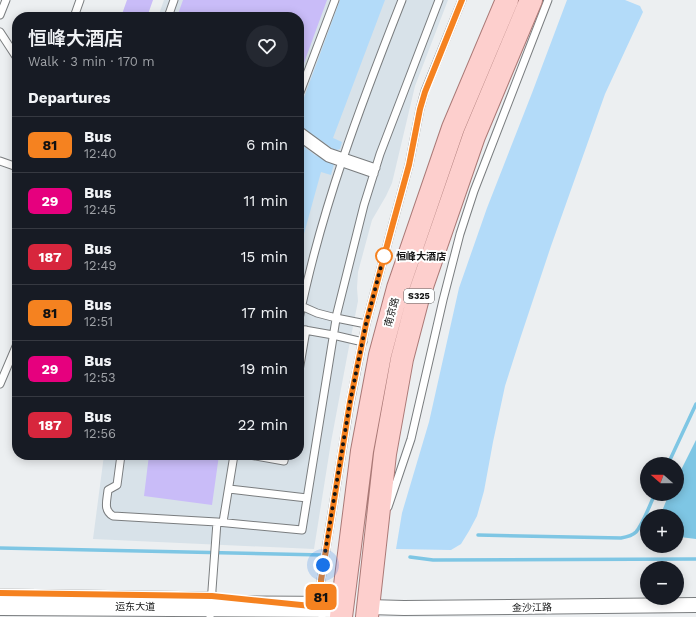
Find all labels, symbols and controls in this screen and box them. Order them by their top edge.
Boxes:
button: heart [246,25,288,67]
text: 恒峰大酒店 [28,27,123,50]
text: Walk · 3 min · 170 m [28,54,155,69]
text: Departures [28,89,111,107]
text: Bus [84,128,112,146]
text: 6 min [246,136,288,154]
text: 81 [43,137,57,153]
text: 12:40 [84,146,117,161]
text: Bus [84,184,112,202]
text: 11 min [244,192,288,210]
text: 29 [42,193,58,209]
text: 12:45 [84,202,116,217]
text: Bus [84,240,112,258]
marker: 恒峰大酒店 [375,247,393,265]
text: 15 min [241,248,288,266]
text: 187 [39,249,61,265]
place label: 恒峰大酒店 [396,251,446,262]
text: 12:49 [84,258,116,273]
road number: S325 [404,289,434,303]
text: Bus [84,296,112,314]
street label: 南京路 [382,296,401,328]
text: 17 min [241,304,288,322]
text: 81 [43,305,57,321]
text: 12:51 [84,314,113,329]
text: Bus [84,352,112,370]
text: 19 min [240,360,288,378]
text: 29 [42,361,58,377]
text: 12:53 [84,370,116,385]
text: Bus [84,408,112,426]
text: 22 min [238,416,288,434]
text: 187 [39,417,61,433]
text: 12:56 [84,426,116,441]
north arrow [640,457,684,501]
map controls [640,457,684,605]
button: + [640,509,684,553]
your location [313,555,333,575]
button: − [640,561,684,605]
line badge: 81 [303,584,339,610]
text: 81 [314,589,328,605]
street label: 运东大道 [115,601,155,612]
street label: 金沙江路 [512,602,552,613]

